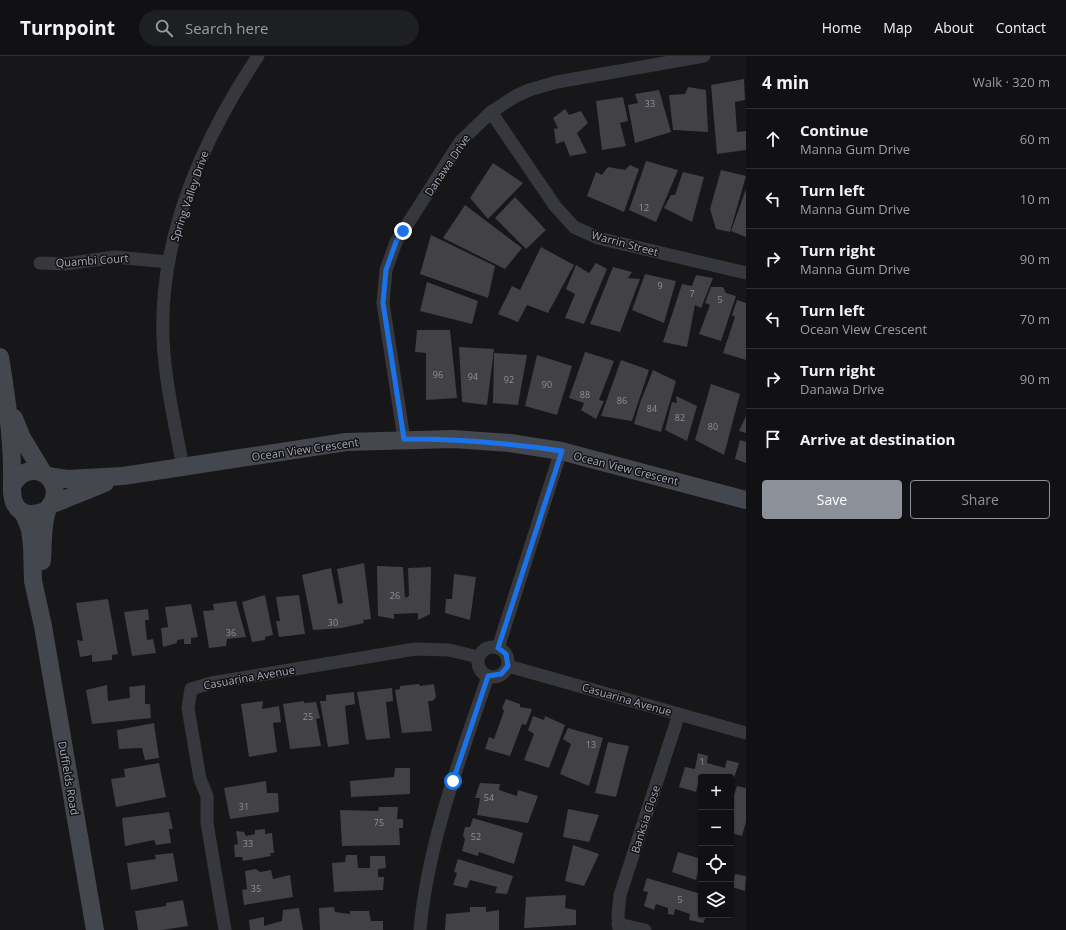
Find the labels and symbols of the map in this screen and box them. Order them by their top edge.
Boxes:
house number: 33 [645,97,655,110]
street label: Danawa Drive [421,131,473,199]
street label: Spring Valley Drive [166,148,212,244]
house number: 12 [639,201,649,214]
route end [394,222,412,240]
street label: Warrin Street [590,227,660,259]
street label: Quambi Court [55,250,129,270]
house number: 9 [657,279,663,292]
house number: 7 [689,287,695,300]
house number: 5 [717,293,723,306]
house number: 96 [433,368,443,381]
house number: 94 [468,370,478,383]
house number: 92 [504,373,514,386]
house number: 90 [542,378,552,391]
house number: 88 [580,388,590,401]
house number: 86 [617,394,627,407]
house number: 84 [647,402,657,415]
house number: 82 [675,411,685,424]
house number: 80 [708,420,718,433]
street label: Ocean View Crescent [251,434,359,464]
street label: Ocean View Crescent [572,448,680,488]
house number: 26 [390,589,400,602]
house number: 30 [328,616,338,629]
house number: 36 [226,626,236,639]
street label: Casuarina Avenue [202,662,296,692]
street label: Casuarina Avenue [581,679,673,719]
house number: 25 [303,710,313,723]
house number: 13 [586,738,596,751]
street label: Duffields Road [55,740,83,816]
house number: 1 [699,755,705,768]
route start [444,772,462,790]
street label: Banksia Close [627,783,663,855]
house number: 54 [484,791,494,804]
house number: 31 [239,800,249,813]
house number: 75 [374,816,384,829]
house number: 52 [471,830,481,843]
house number: 33 [243,837,253,850]
house number: 35 [251,882,261,895]
house number: 5 [677,893,683,906]

